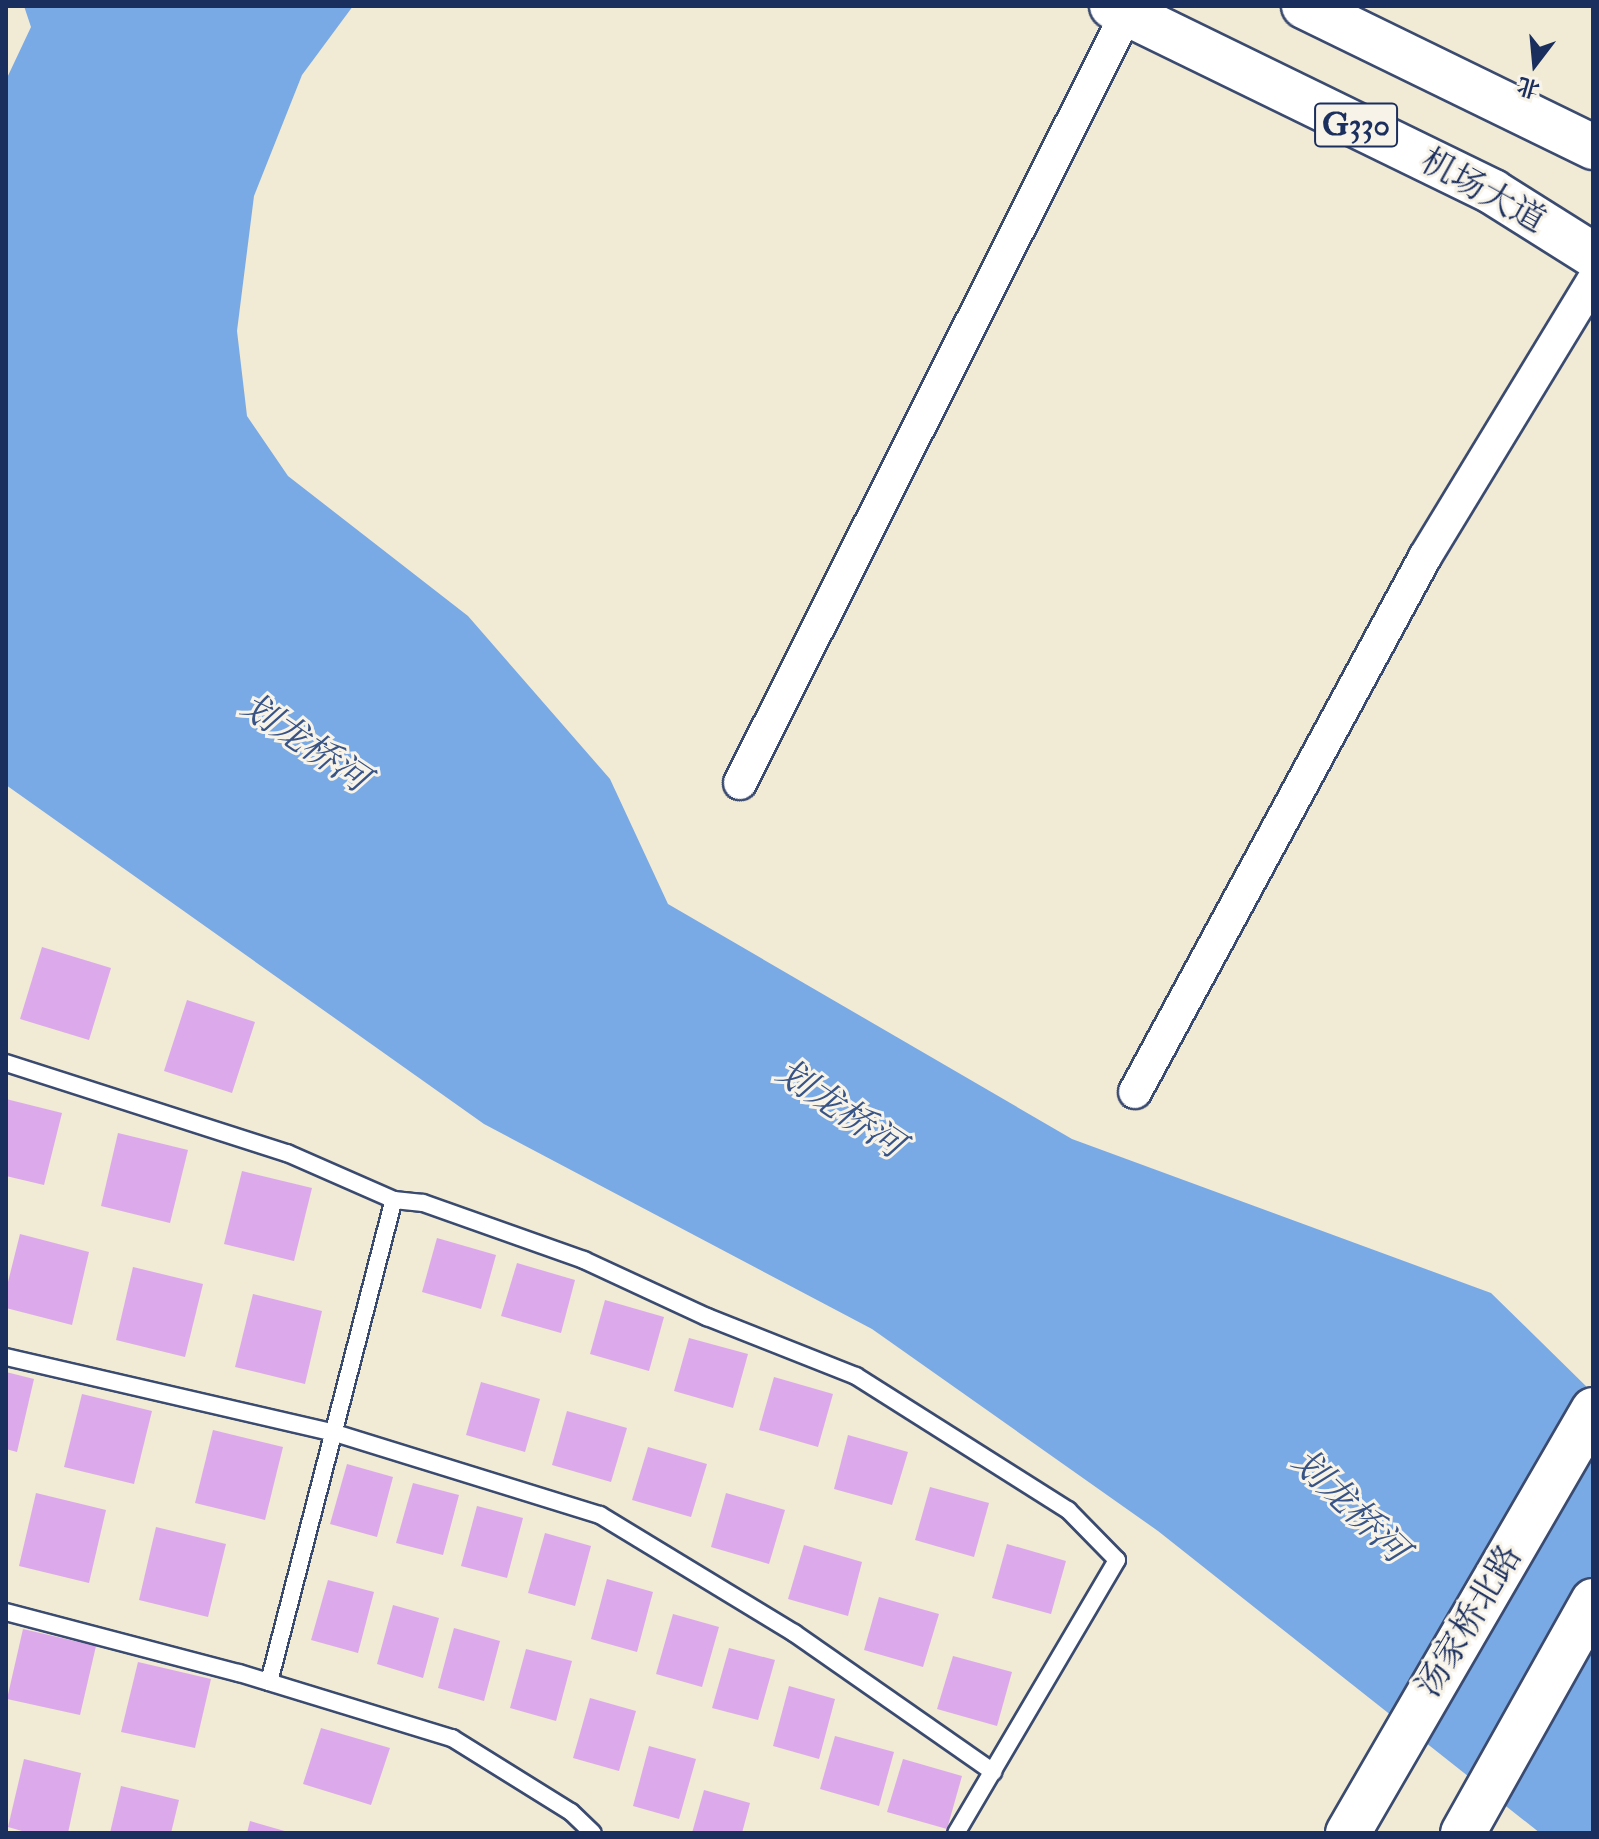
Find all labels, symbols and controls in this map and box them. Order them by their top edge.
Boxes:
north arrow [1495,24,1575,104]
text: 北 [1514,71,1543,104]
road number: G330 [1314,97,1398,153]
street label: 机场大道 [1414,140,1552,242]
water label: 划龙桥河 [233,685,377,801]
water label: 划龙桥河 [768,1051,912,1167]
water label: 划龙桥河 [1283,1440,1417,1572]
street label: 汤家桥北路 [1408,1538,1530,1704]

